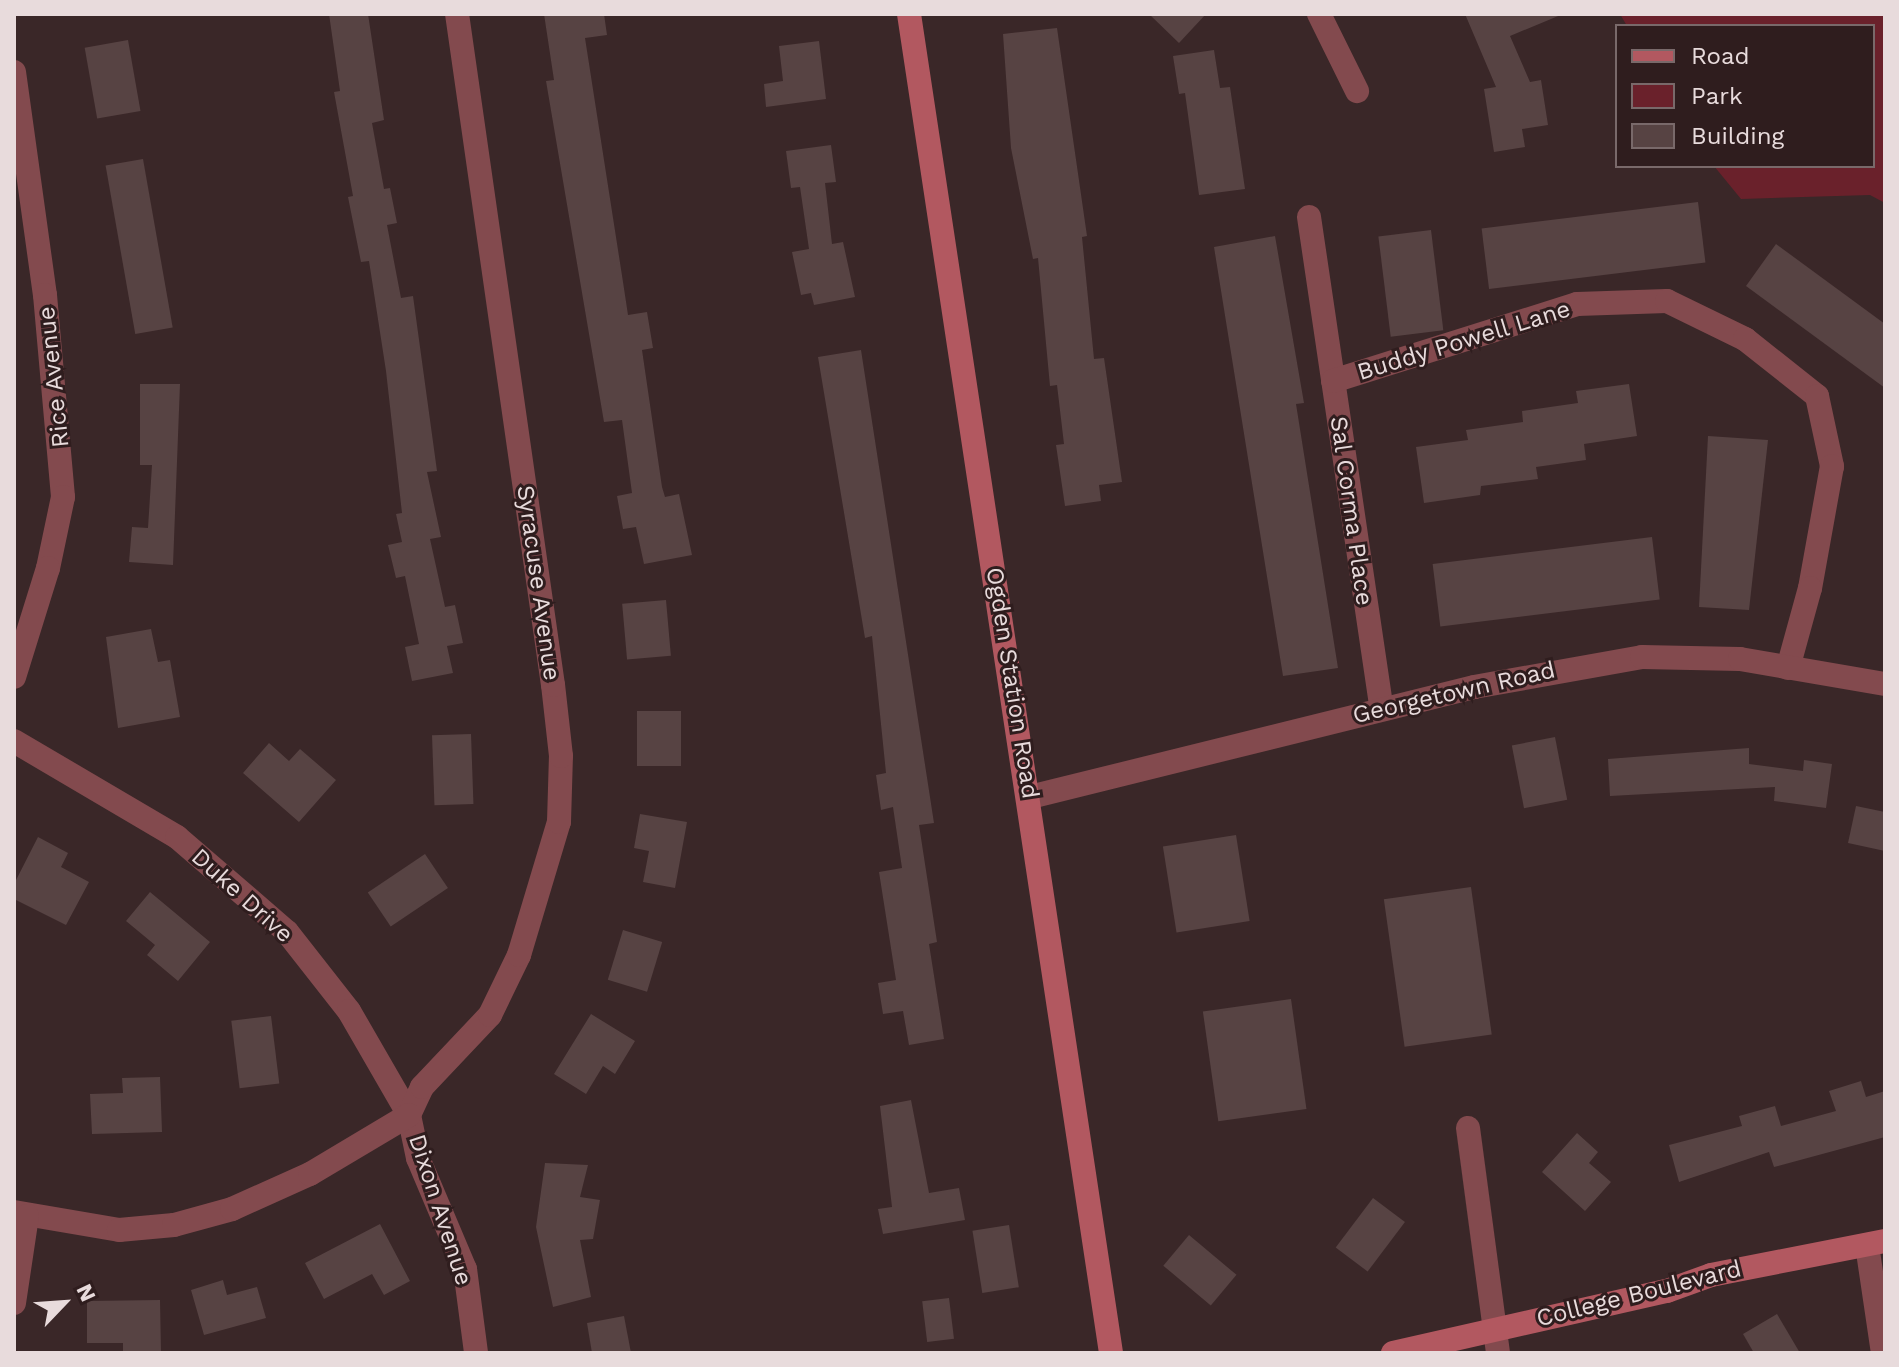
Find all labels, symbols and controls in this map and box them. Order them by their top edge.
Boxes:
legend [1615,24,1875,168]
text: Road [1691,42,1750,70]
text: Park [1691,82,1743,110]
text: Building [1691,122,1784,150]
street label: Buddy Powell Lane [1353,295,1575,387]
street label: Rice Avenue [32,305,76,449]
street label: Sal Corma Place [1323,414,1379,608]
street label: Syracuse Avenue [510,483,566,683]
street label: Ogden Station Road [980,565,1044,801]
street label: Georgetown Road [1350,656,1558,730]
street label: Duke Drive [185,843,299,949]
street label: Dixon Avenue [402,1130,478,1290]
street label: College Boulevard [1534,1255,1744,1333]
north arrow [24,1263,104,1343]
text: N [71,1280,101,1305]

